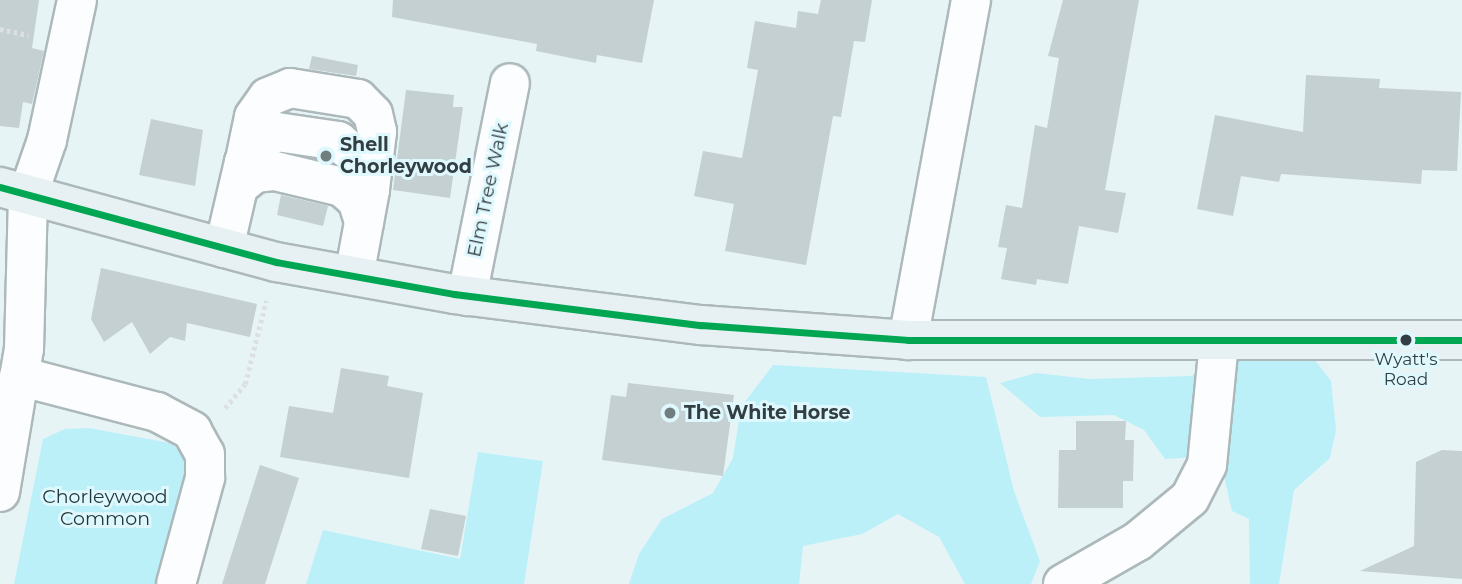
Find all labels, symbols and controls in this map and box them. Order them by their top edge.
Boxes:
street label: Elm Tree Walk [463,121,513,259]
place label: Shell Chorleywood [340,134,472,178]
marker: Shell Chorleywood [318,148,334,164]
marker: Wyatt's Road [1399,333,1413,347]
place label: Wyatt's Road [1374,350,1438,390]
place label: The White Horse [684,402,851,424]
marker: The White Horse [662,405,678,421]
park label: Chorleywood Common [42,486,168,530]

